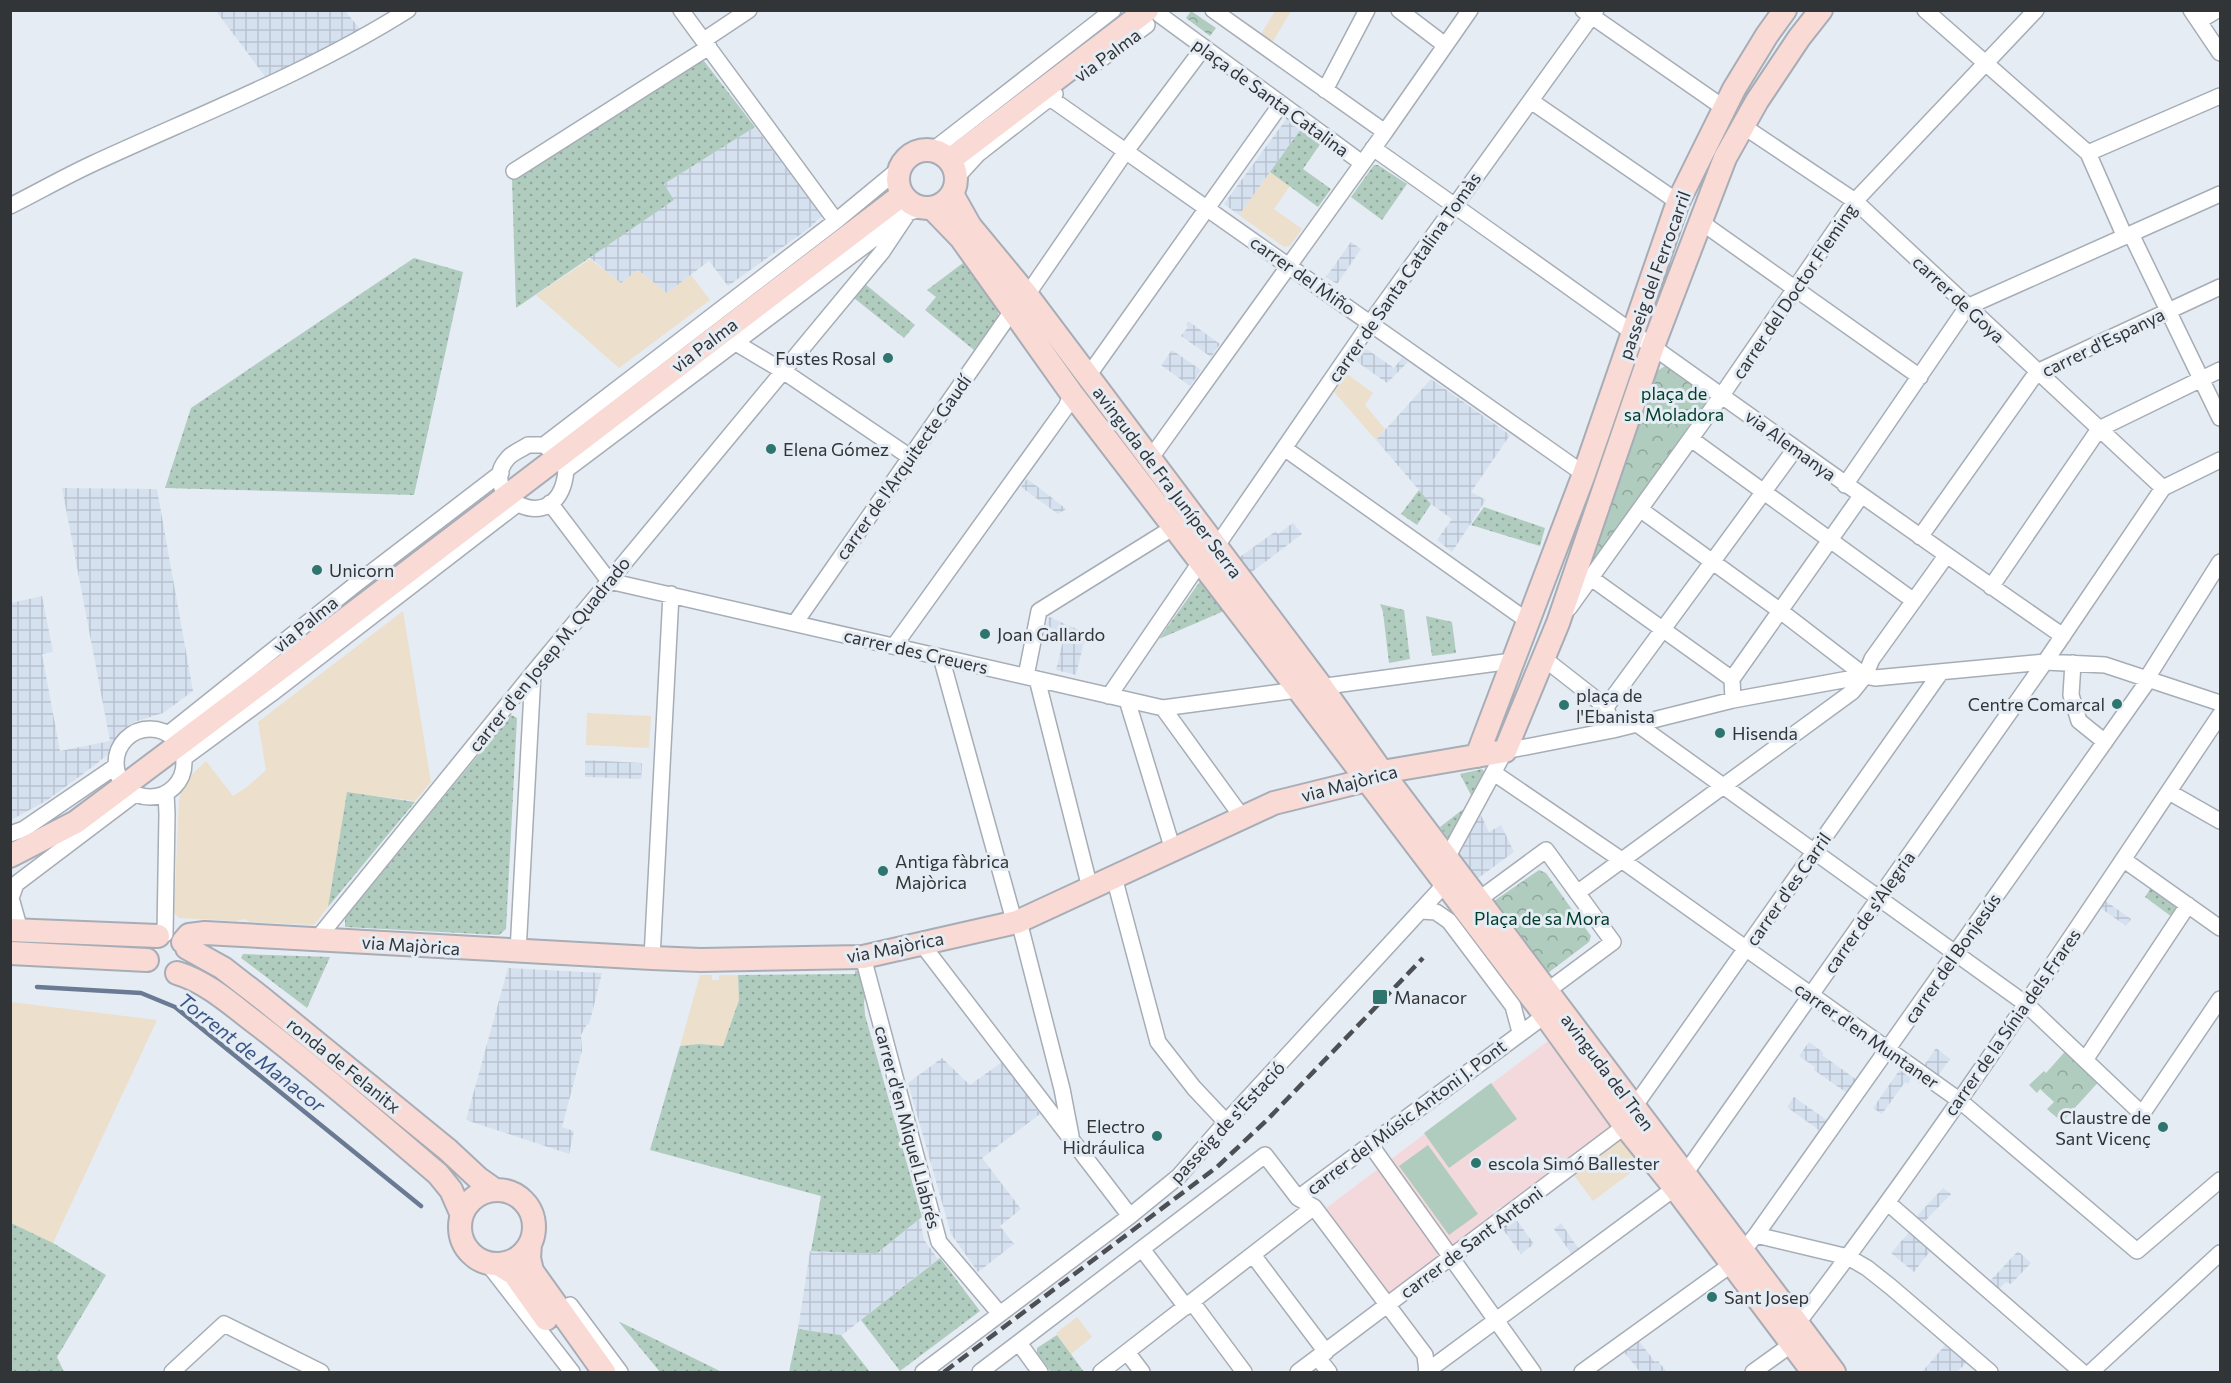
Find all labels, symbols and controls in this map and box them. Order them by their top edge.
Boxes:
street label: via Palma [1069,23,1145,87]
street label: plaça de Santa Catalina [1189,33,1353,161]
street label: carrer de Santa Catalina Tomàs [1323,168,1485,386]
street label: passeig del Ferrocarril [1613,188,1695,362]
street label: carrer del Doctor Fleming [1727,199,1861,383]
street label: carrer del Miño [1246,231,1360,319]
street label: carrer de Goya [1908,251,2010,347]
street label: carrer d'Espanya [2038,303,2168,381]
street label: via Palma [667,313,741,377]
place label: Fustes Rosal [775,347,876,369]
marker: Fustes Rosal [881,351,895,365]
street label: carrer de l'Arquitecte Gaudí [831,369,976,564]
street label: avinguda de Fra Juníper Serra [1089,382,1247,582]
park label: plaça de sa Moladora [1624,382,1724,425]
street label: via Alemanya [1741,405,1841,485]
place label: Elena Gómez [783,438,889,460]
marker: Elena Gómez [764,442,778,456]
street label: carrer d'en Josep M. Quadrado [464,552,634,756]
place label: Unicorn [329,559,394,581]
marker: Unicorn [310,563,324,577]
street label: via Palma [268,591,342,657]
place label: Joan Gallardo [997,623,1105,645]
street label: carrer des Creuers [842,624,990,678]
marker: Joan Gallardo [978,627,992,641]
place label: plaça de l'Ebanista [1576,684,1655,727]
place label: Centre Comarcal [1968,693,2105,715]
marker: Centre Comarcal [2110,697,2124,711]
marker: plaça de l'Ebanista [1557,698,1571,712]
place label: Hisenda [1732,722,1798,744]
marker: Hisenda [1713,726,1727,740]
street label: via Majòrica [1298,760,1400,806]
street label: carrer d'es Carril [1741,828,1835,950]
street label: carrer de s'Alegria [1819,847,1919,977]
place label: Antiga fàbrica Majòrica [895,850,1009,893]
marker: Antiga fàbrica Majòrica [876,864,890,878]
street label: carrer del Bonjesús [1899,889,2005,1027]
park label: Plaça de sa Mora [1474,907,1610,929]
street label: carrer de la Sínia dels Frares [1939,924,2085,1120]
street label: via Majòrica [844,927,946,967]
street label: via Majòrica [361,931,461,959]
street label: carrer d'en Muntaner [1791,977,1943,1093]
place label: Manacor [1394,986,1467,1008]
water label: Torrent de Manacor [174,987,331,1117]
marker: Manacor [1371,988,1389,1006]
street label: avinguda del Tren [1557,1009,1659,1135]
street label: ronda de Felanitx [283,1012,406,1118]
street label: carrer d'en Miquel Llabrés [870,1023,946,1231]
street label: carrer del Músic Antoni J. Pont [1302,1035,1510,1199]
street label: passeig de s'Estació [1165,1056,1289,1188]
place label: Claustre de Sant Vicenç [2055,1106,2151,1149]
place label: Electro Hidráulica [1063,1115,1145,1158]
marker: Claustre de Sant Vicenç [2156,1120,2170,1134]
marker: Electro Hidráulica [1150,1129,1164,1143]
place label: escola Simó Ballester [1488,1152,1660,1174]
marker: escola Simó Ballester [1469,1156,1483,1170]
street label: carrer de Sant Antoni [1395,1181,1547,1303]
place label: Sant Josep [1724,1286,1809,1308]
marker: Sant Josep [1705,1290,1719,1304]

